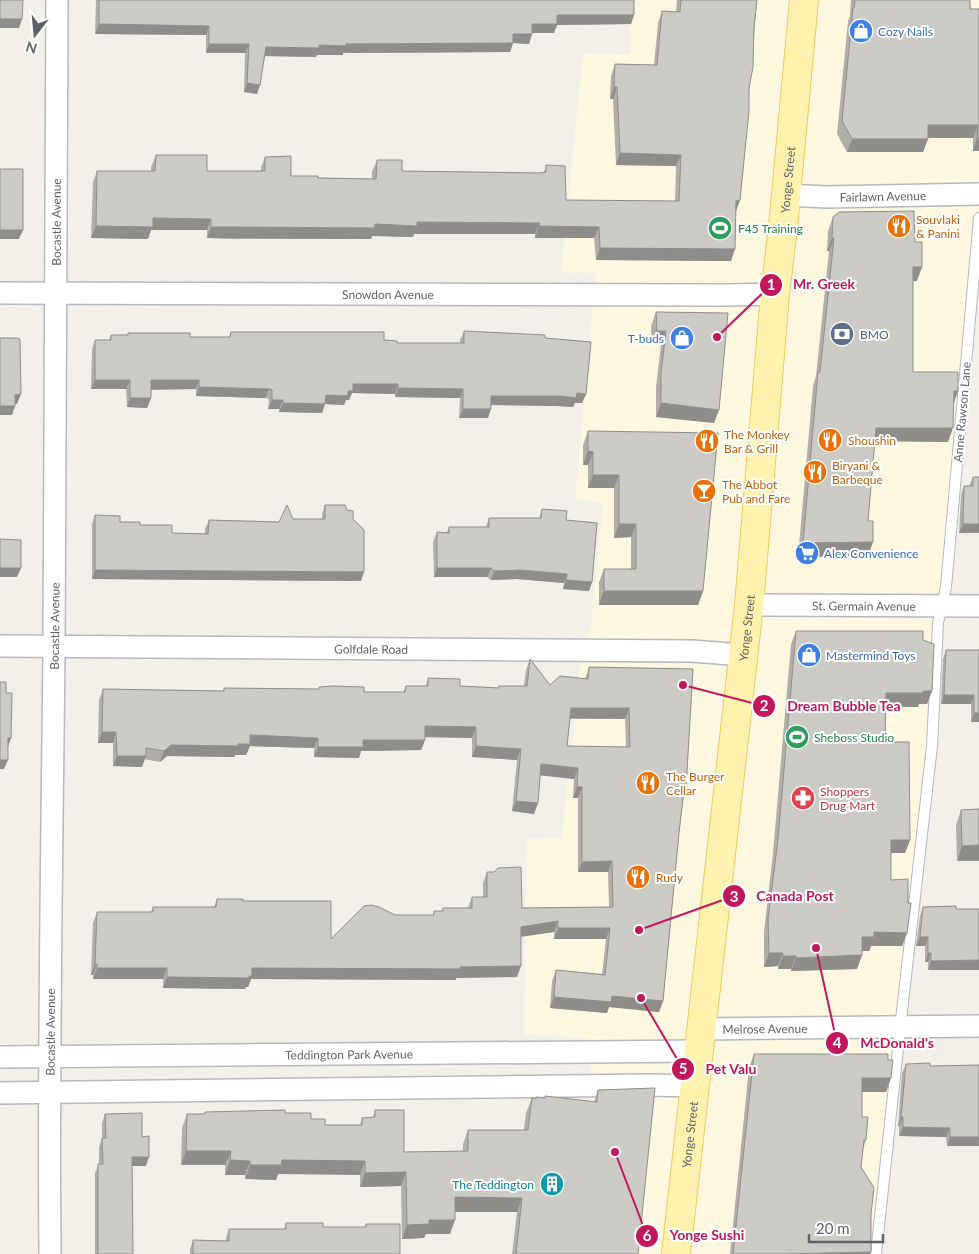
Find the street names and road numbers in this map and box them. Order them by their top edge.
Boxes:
street label: Yonge Street [777,145,798,214]
street label: Bocastle Avenue [48,178,63,266]
street label: Fairlawn Avenue [840,188,926,204]
street label: Snowdon Avenue [342,286,434,302]
street label: Anne Rawson Lane [950,361,974,463]
street label: Bocastle Avenue [46,582,62,670]
street label: Yonge Street [735,593,757,662]
street label: St. Germain Avenue [812,598,916,613]
street label: Golfdale Road [334,641,408,656]
street label: Bocastle Avenue [42,988,58,1076]
street label: Melrose Avenue [722,1020,808,1036]
street label: Teddington Park Avenue [285,1046,413,1062]
street label: Yonge Street [678,1100,701,1169]

